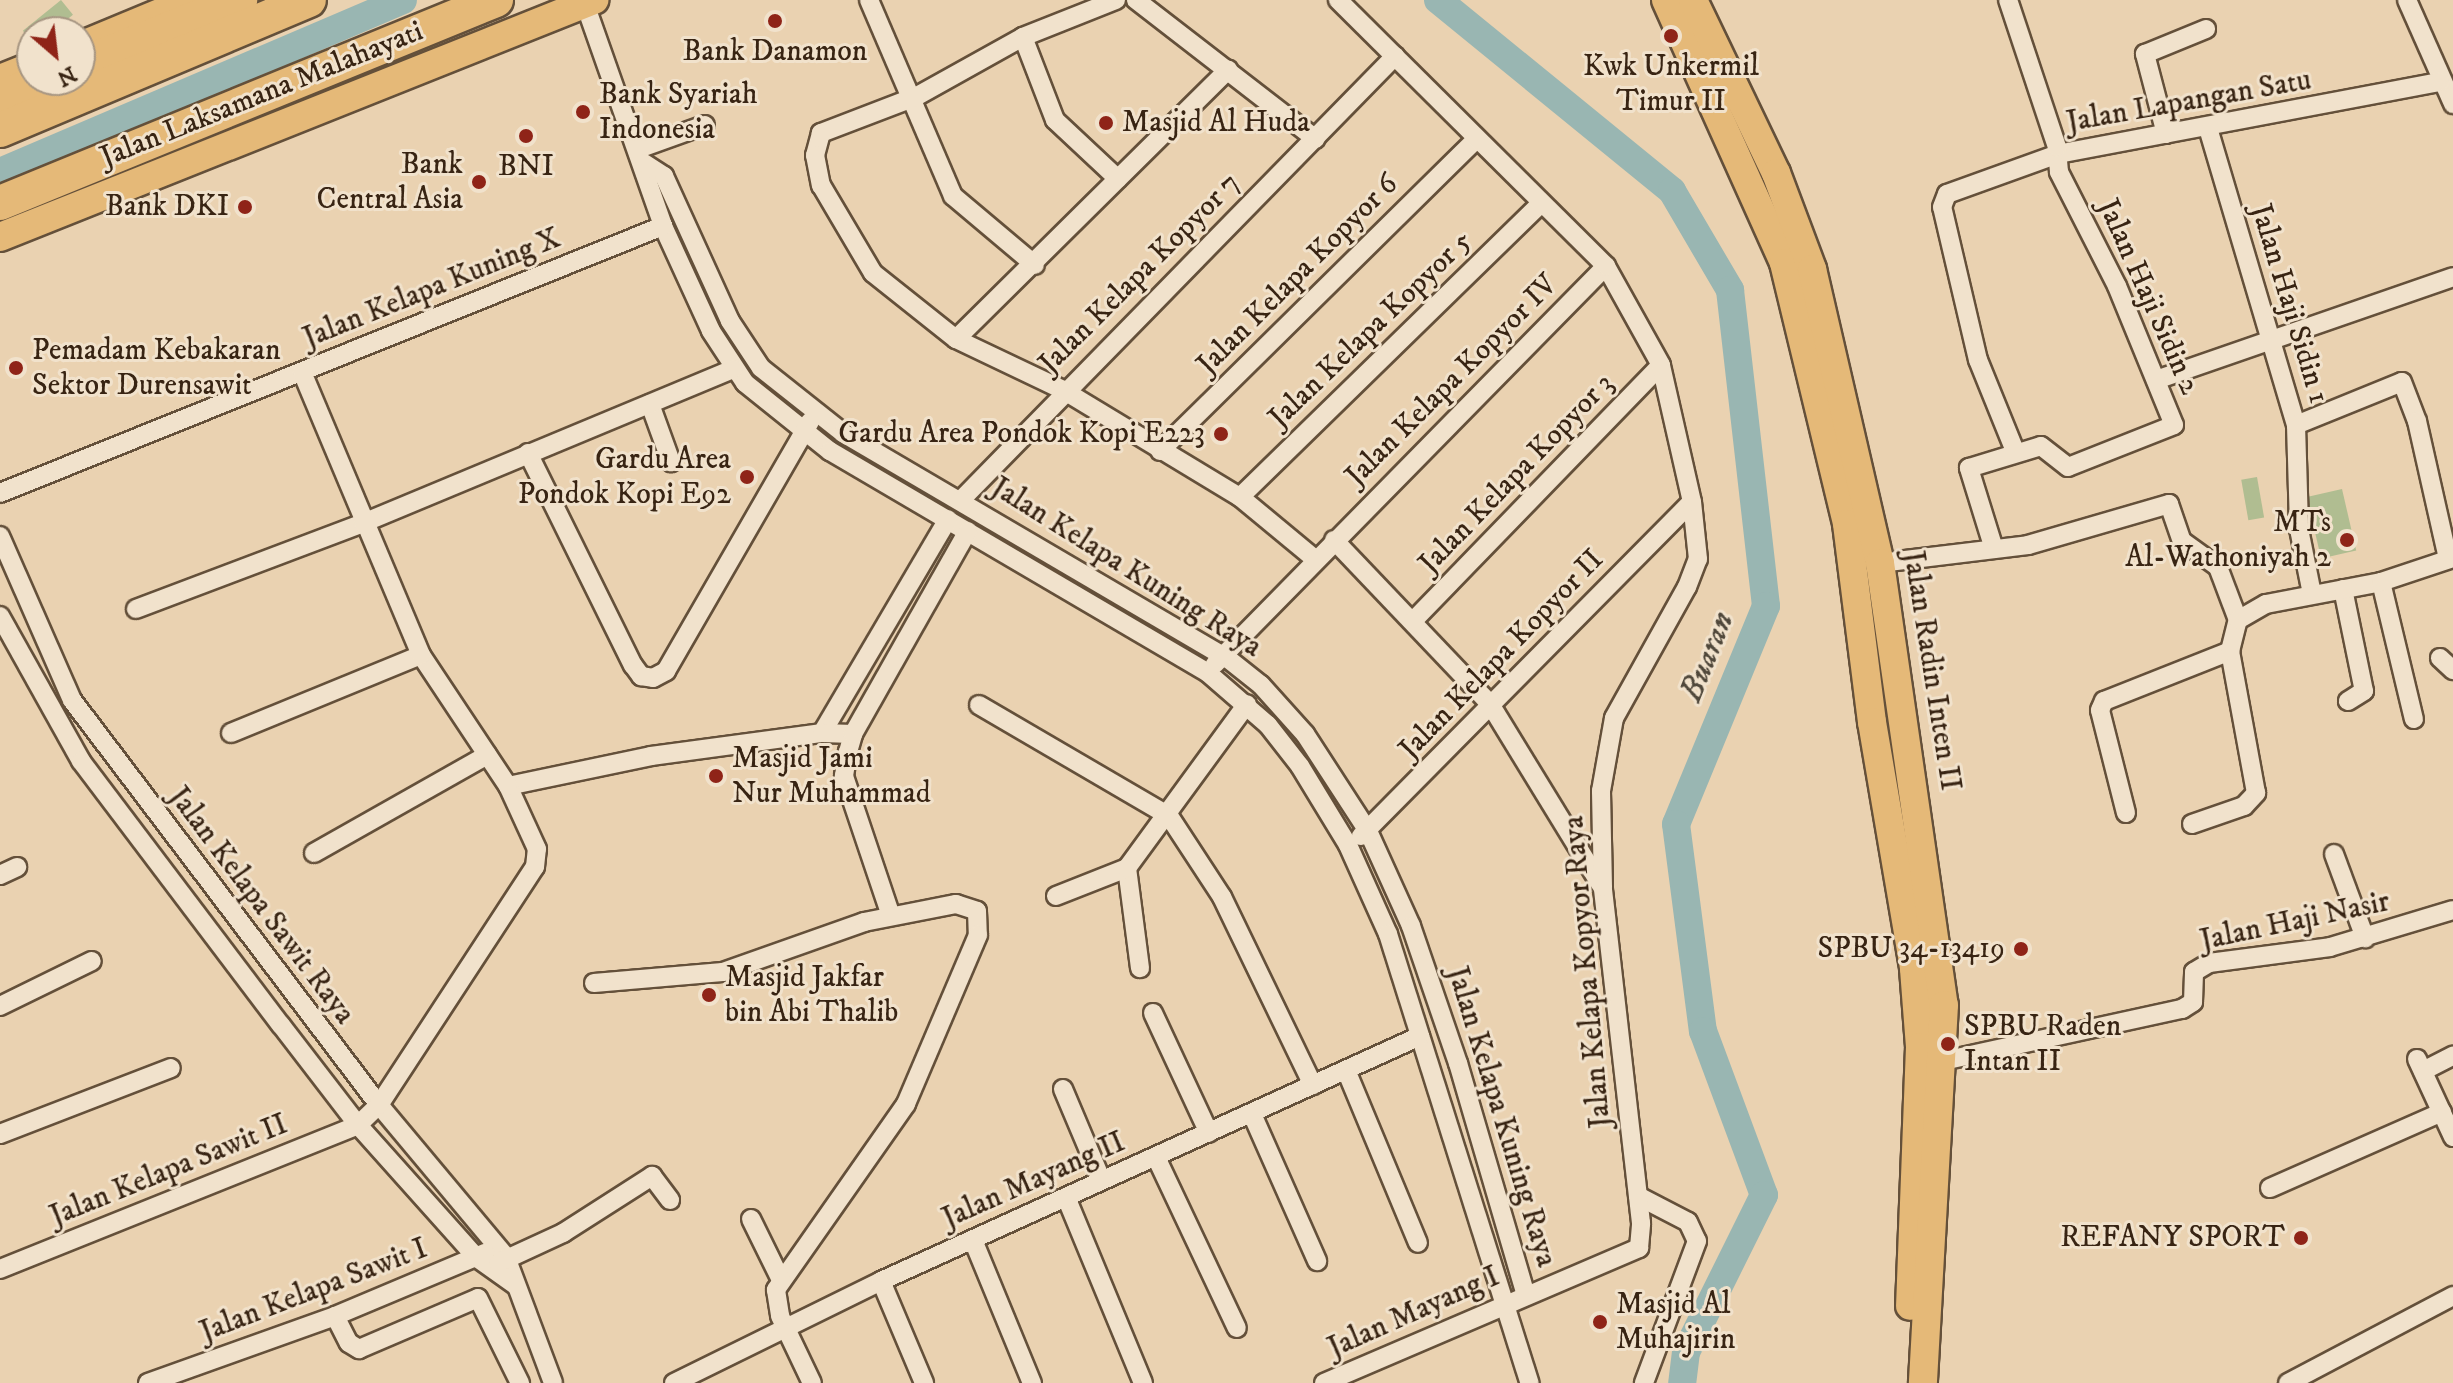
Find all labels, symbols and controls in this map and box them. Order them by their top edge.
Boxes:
marker: Bank Danamon [766,12,784,30]
street label: Jalan Laksamana Malahayati [95,14,429,176]
north arrow [16,16,96,96]
marker: Kwk Unkermil Timur II [1662,27,1680,45]
place label: Bank Danamon [683,34,867,70]
place label: Kwk Unkermil Timur II [1583,49,1759,120]
text: N [52,60,81,92]
street label: Jalan Lapangan Satu [2064,63,2314,141]
place label: Bank Syariah Indonesia [599,77,757,148]
marker: Bank Syariah Indonesia [574,103,592,121]
place label: Masjid Al Huda [1122,105,1310,141]
marker: Masjid Al Huda [1097,114,1115,132]
marker: BNI [517,127,535,145]
place label: Bank Central Asia [317,147,463,218]
place label: BNI [498,149,554,185]
street label: Jalan Kelapa Kopyor 7 [1032,166,1248,382]
street label: Jalan Kelapa Kopyor 6 [1190,167,1406,383]
marker: Bank Central Asia [470,173,488,191]
place label: Bank DKI [105,189,229,225]
street label: Jalan Haji Sidin 2 [2089,194,2207,400]
marker: Bank DKI [236,198,254,216]
street label: Jalan Haji Sidin 1 [2242,200,2336,408]
street label: Jalan Kelapa Kuning X [298,221,566,357]
street label: Jalan Kelapa Kopyor 5 [1262,224,1480,436]
street label: Jalan Kelapa Kopyor IV [1338,267,1566,495]
place label: Pemadam Kebakaran Sektor Durensawit [32,333,281,404]
marker: Pemadam Kebakaran Sektor Durensawit [7,359,25,377]
street label: Jalan Kelapa Kopyor 3 [1412,366,1622,582]
place label: Gardu Area Pondok Kopi E223 [838,416,1205,452]
marker: Gardu Area Pondok Kopi E223 [1212,425,1230,443]
place label: Gardu Area Pondok Kopi E92 [518,442,731,512]
marker: Gardu Area Pondok Kopi E92 [738,468,756,486]
street label: Jalan Kelapa Kuning Raya [984,470,1268,666]
place label: MTs Al-Wathoniyah 2 [2125,505,2331,576]
marker: MTs Al-Wathoniyah 2 [2338,531,2356,549]
street label: Jalan Kelapa Kopyor II [1392,542,1612,768]
street label: Jalan Radin Inten II [1894,549,1968,793]
water label: Buaran [1673,607,1743,707]
place label: Masjid Jami Nur Muhammad [732,741,931,812]
marker: Masjid Jami Nur Muhammad [707,767,725,785]
street label: Jalan Kelapa Sawit Raya [160,780,362,1032]
street label: Jalan Kelapa Kopyor Raya [1556,814,1620,1130]
street label: Jalan Haji Nasir [2197,884,2393,960]
place label: SPBU 34-13419 [1817,931,2005,967]
marker: SPBU 34-13419 [2012,940,2030,958]
place label: Masjid Jakfar bin Abi Thalib [725,960,898,1030]
street label: Jalan Kelapa Kuning Raya [1438,963,1564,1271]
marker: Masjid Jakfar bin Abi Thalib [700,986,718,1004]
place label: SPBU Raden Intan II [1964,1009,2121,1080]
marker: SPBU Raden Intan II [1939,1035,1957,1053]
street label: Jalan Kelapa Sawit II [45,1107,293,1235]
street label: Jalan Mayang II [937,1125,1131,1237]
place label: REFANY SPORT [2060,1220,2285,1256]
marker: REFANY SPORT [2292,1229,2310,1247]
street label: Jalan Kelapa Sawit I [195,1231,433,1351]
street label: Jalan Mayang I [1323,1259,1505,1367]
place label: Masjid Al Muhajirin [1616,1287,1735,1358]
marker: Masjid Al Muhajirin [1591,1313,1609,1331]

